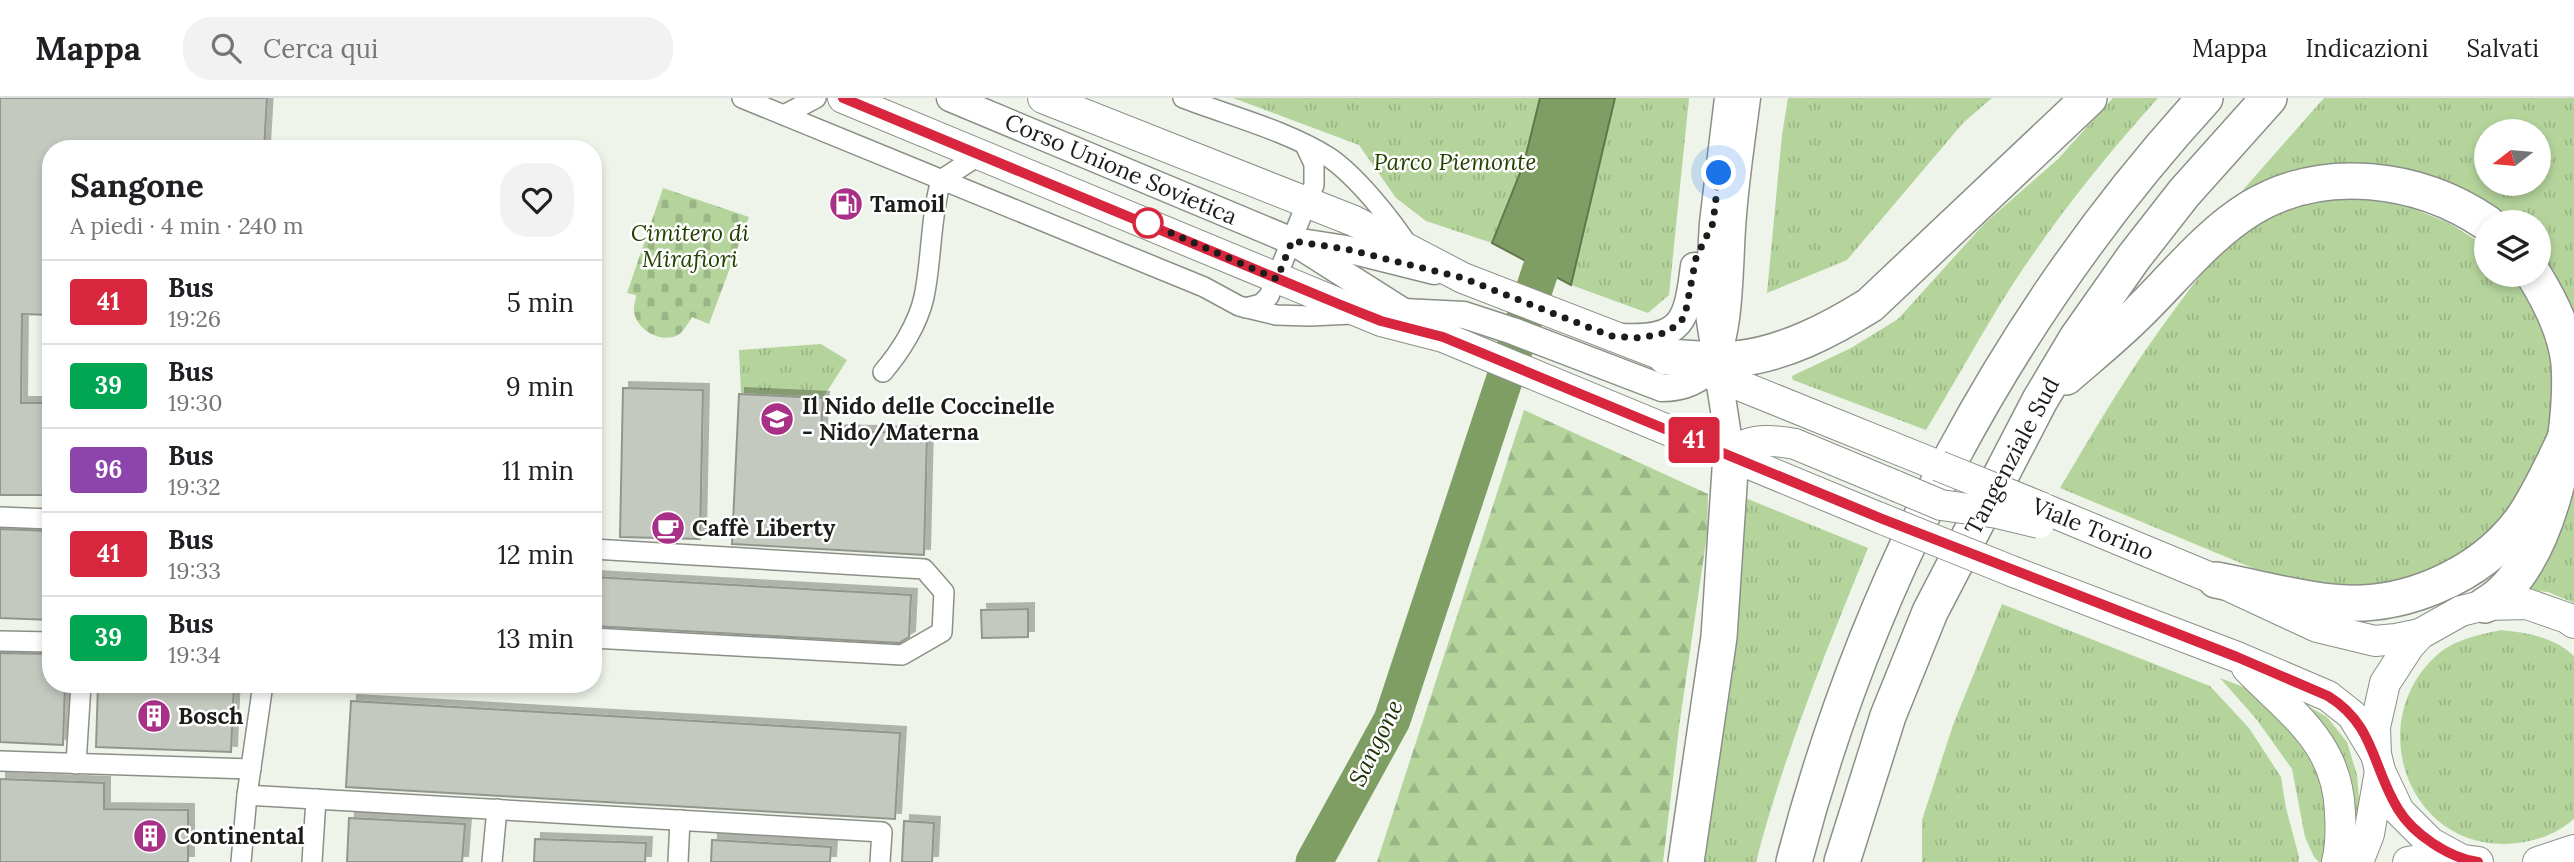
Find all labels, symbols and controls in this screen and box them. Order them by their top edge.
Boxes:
search box [183,17,673,80]
text: Mappa [35,27,141,69]
icon: search [207,29,245,67]
text: Cerca qui [263,32,378,65]
text: Mappa [2192,33,2267,64]
text: Indicazioni [2305,33,2428,64]
text: Salvati [2466,33,2539,64]
street label: Corso Unione Sovietica [1001,106,1242,231]
north arrow [2474,119,2552,196]
map controls [2474,119,2551,287]
park label: Parco Piemonte [1374,147,1536,176]
your location [1701,155,1736,190]
button: heart [500,163,574,237]
text: Sangone [70,164,204,206]
fuel station icon: Tamoil [827,185,865,223]
place label: Tamoil [870,189,945,218]
unlabelled marker [1133,208,1163,238]
button: layers [2474,210,2551,287]
text: A piedi · 4 min · 240 m [70,211,304,240]
park label: Cimitero di Mirafiori [631,218,750,273]
text: Bus [168,271,214,304]
text: 41 [97,286,120,317]
text: 5 min [507,286,574,319]
text: 19:26 [168,304,221,333]
text: Bus [168,355,214,388]
text: 39 [95,370,122,401]
text: 9 min [506,370,574,403]
street label: Tangenziale Sud [1958,372,2065,540]
text: 19:30 [168,388,223,417]
place label: Il Nido delle Coccinelle - Nido/Materna [802,391,1055,447]
school or university icon: Il Nido delle Coccinelle - Nido/Materna [758,400,796,438]
line badge: 41 [1662,417,1726,463]
text: 41 [1683,424,1705,455]
text: Bus [168,439,214,472]
text: 96 [95,454,122,485]
text: 11 min [502,454,574,487]
text: 19:32 [168,472,221,501]
street label: Viale Torino [2027,491,2158,566]
cafe icon: Caffè Liberty [649,509,687,547]
place label: Caffè Liberty [692,513,836,542]
text: Bus [168,523,214,556]
text: 41 [97,538,120,569]
text: 12 min [497,538,574,571]
text: 19:33 [168,556,221,585]
text: Bus [168,607,214,640]
text: 39 [95,622,122,653]
text: 13 min [497,622,574,655]
text: 19:34 [168,640,221,669]
water label: Sangone [1341,694,1410,791]
building icon: Bosch [135,697,173,735]
place label: Bosch [178,701,244,730]
building icon: Continental [131,817,169,855]
place label: Continental [174,821,305,850]

